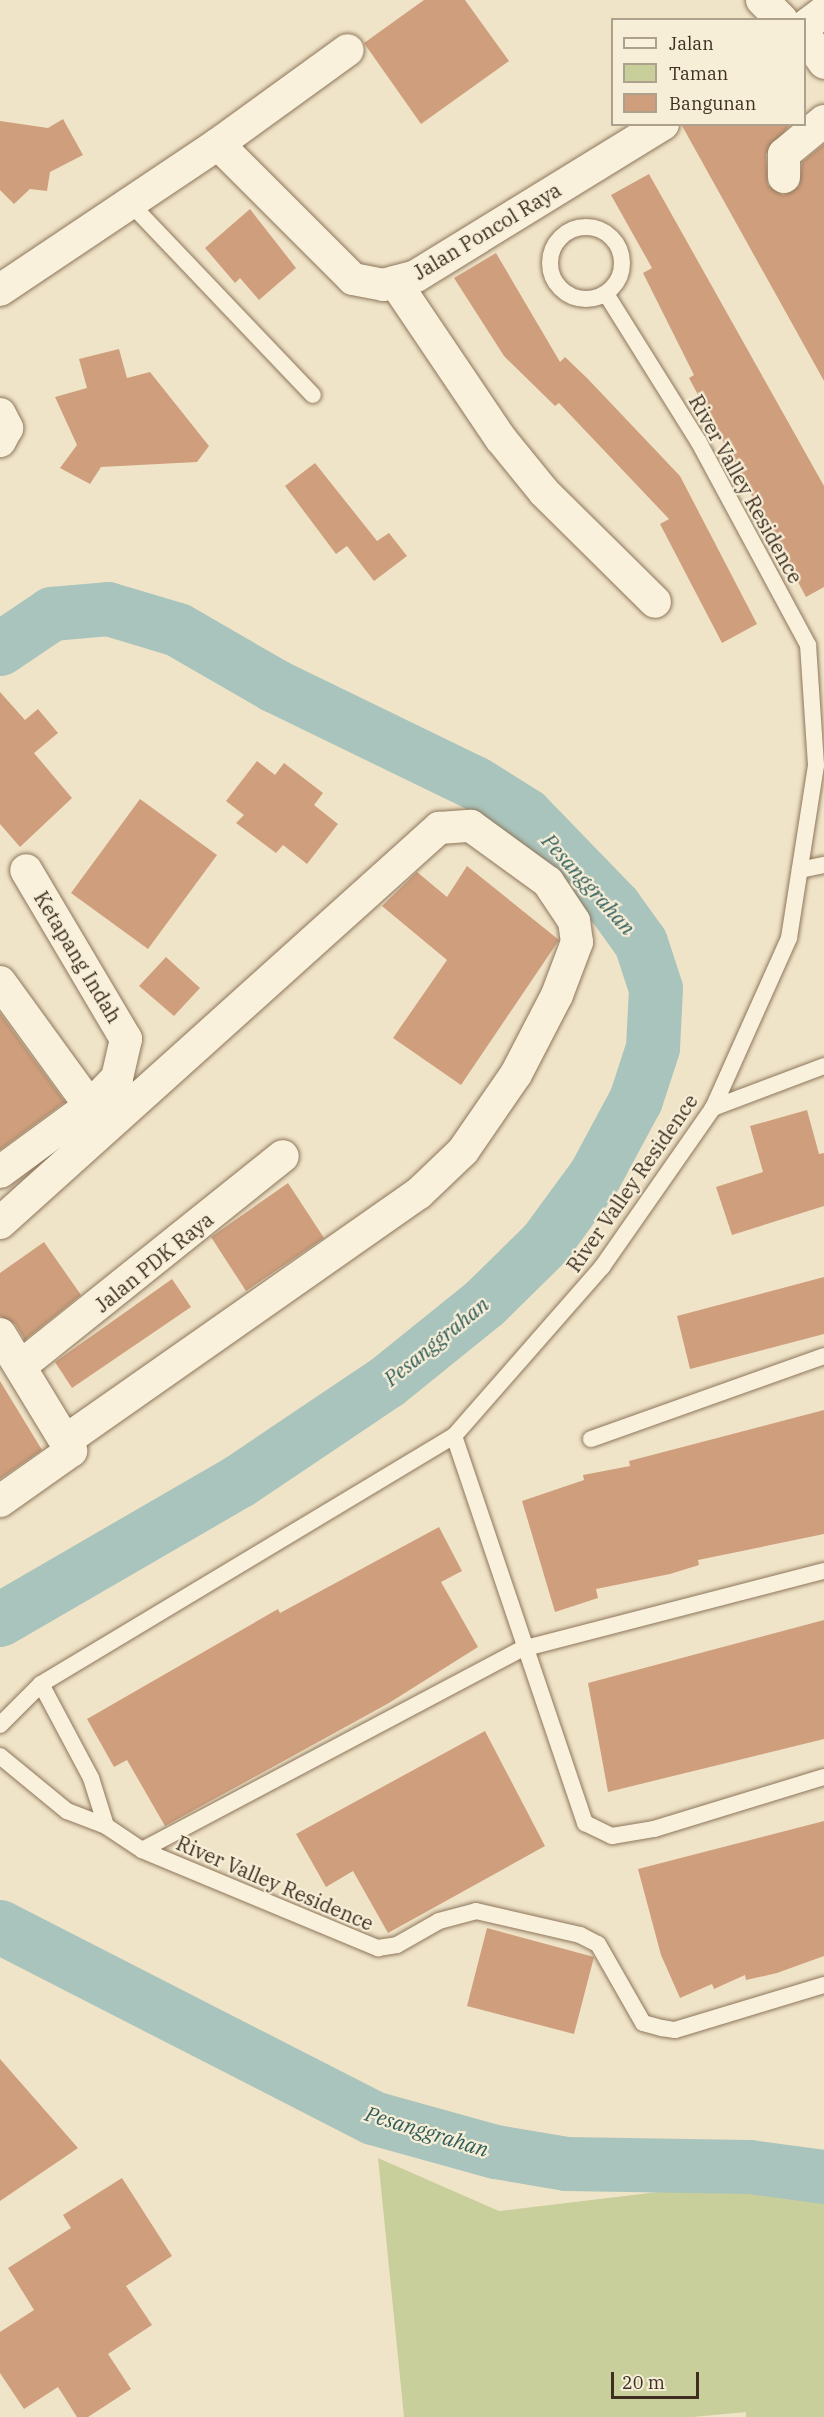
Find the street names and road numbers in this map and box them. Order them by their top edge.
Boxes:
street label: Jalan Poncol Raya [409,177,565,285]
street label: River Valley Residence [684,391,808,587]
street label: Ketapang Indah [29,887,127,1027]
street label: River Valley Residence [561,1089,703,1277]
street label: Jalan PDK Raya [90,1207,218,1317]
street label: River Valley Residence [173,1831,377,1935]

